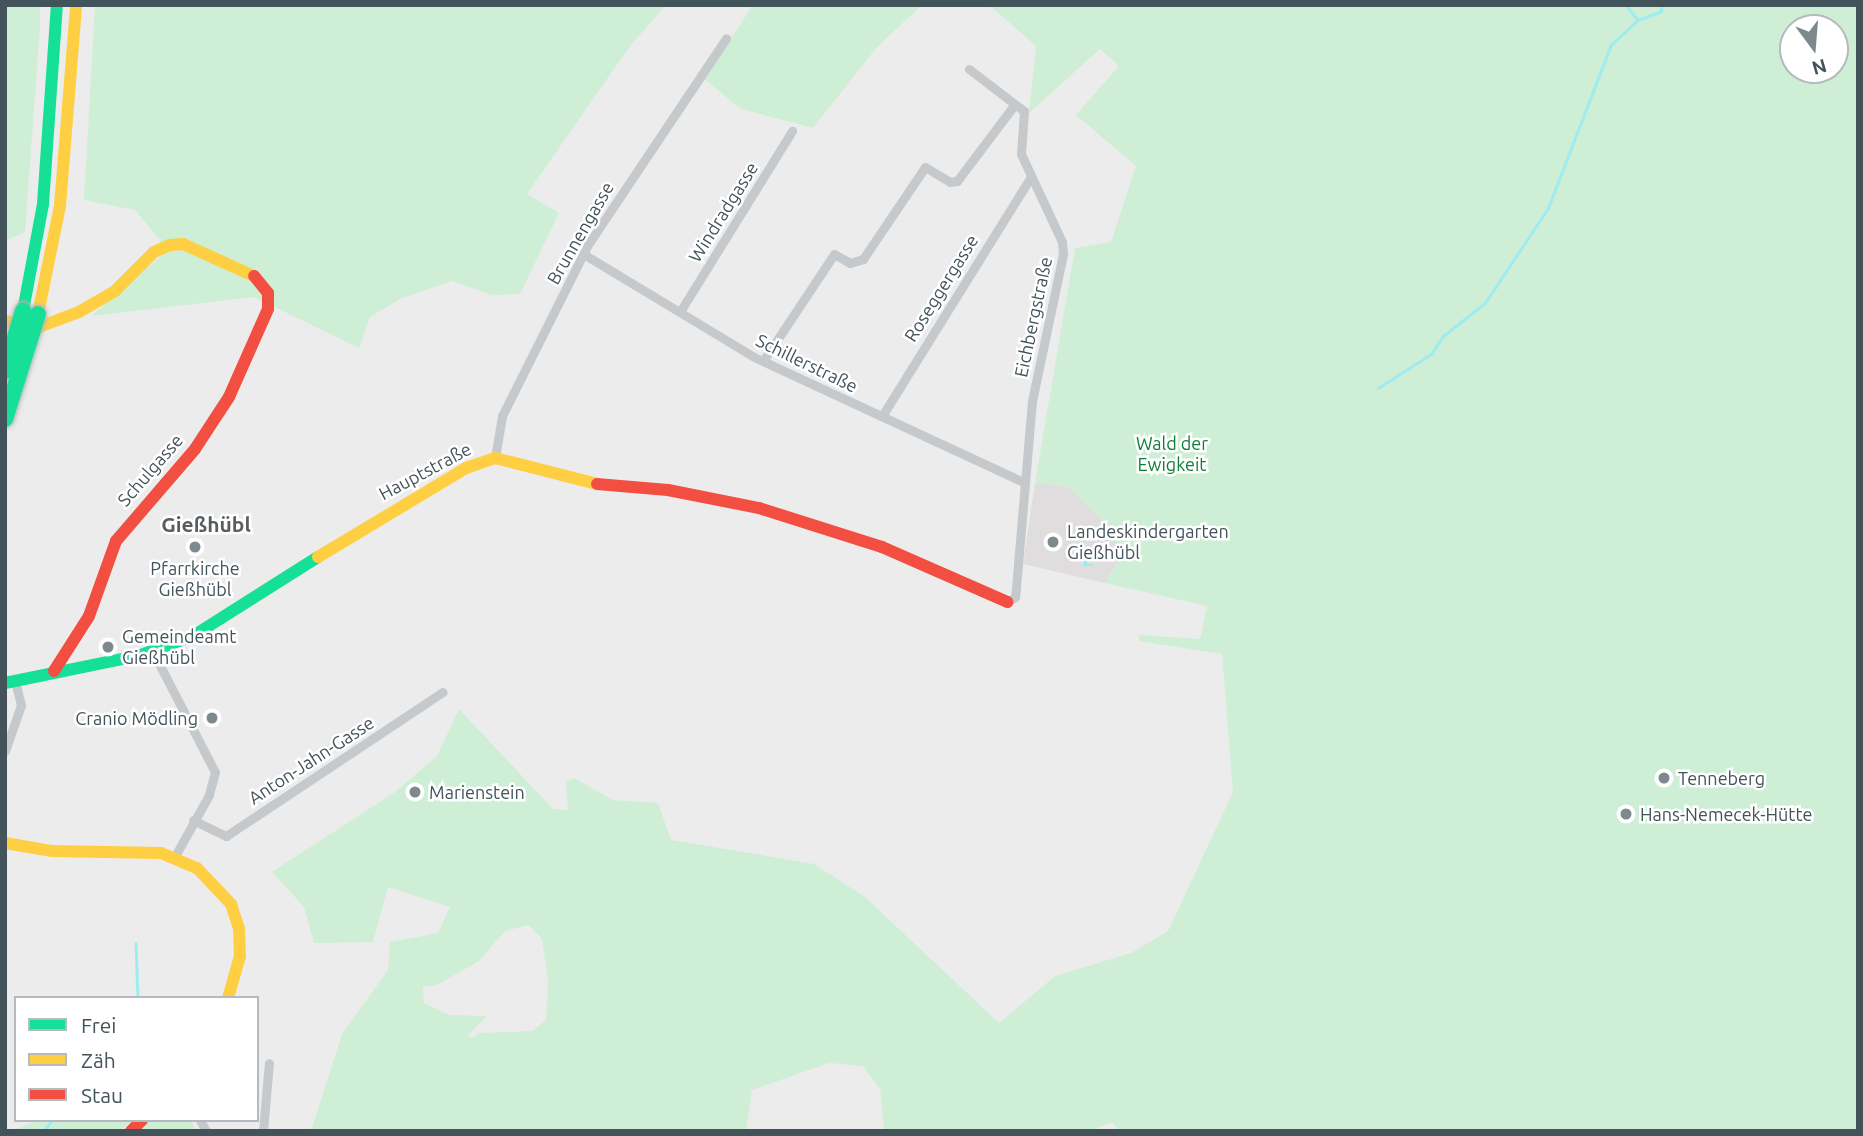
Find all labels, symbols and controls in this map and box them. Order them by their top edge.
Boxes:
north arrow [1779,14,1849,84]
text: N [1809,55,1829,80]
street label: Windradgasse [684,158,762,266]
street label: Brunnengasse [542,178,618,288]
street label: Roseggergasse [900,231,982,345]
street label: Eichbergstraße [1010,255,1056,379]
street label: Schillerstraße [753,329,861,397]
street label: Schulgasse [113,430,187,510]
park label: Wald der Ewigkeit [1136,433,1208,476]
street label: Hauptstraße [375,438,475,504]
district label: Gießhübl [161,511,251,537]
place label: Landeskindergarten Gießhübl [1067,521,1229,564]
marker: Landeskindergarten Gießhübl [1045,534,1061,550]
marker: Pfarrkirche Gießhübl [187,539,203,555]
place label: Pfarrkirche Gießhübl [150,558,240,600]
place label: Gemeindeamt Gießhübl [122,626,236,668]
marker: Gemeindeamt Gießhübl [100,639,116,655]
place label: Cranio Mödling [75,707,198,729]
marker: Cranio Mödling [204,710,220,726]
street label: Anton-Jahn-Gasse [244,711,378,809]
place label: Tenneberg [1678,767,1765,789]
marker: Tenneberg [1656,770,1672,786]
place label: Marienstein [429,781,525,803]
marker: Marienstein [407,784,423,800]
place label: Hans-Nemecek-Hütte [1640,803,1812,825]
marker: Hans-Nemecek-Hütte [1618,806,1634,822]
legend [14,996,259,1122]
text: Frei [81,1013,116,1037]
text: Zäh [81,1048,116,1072]
text: Stau [81,1083,123,1107]

